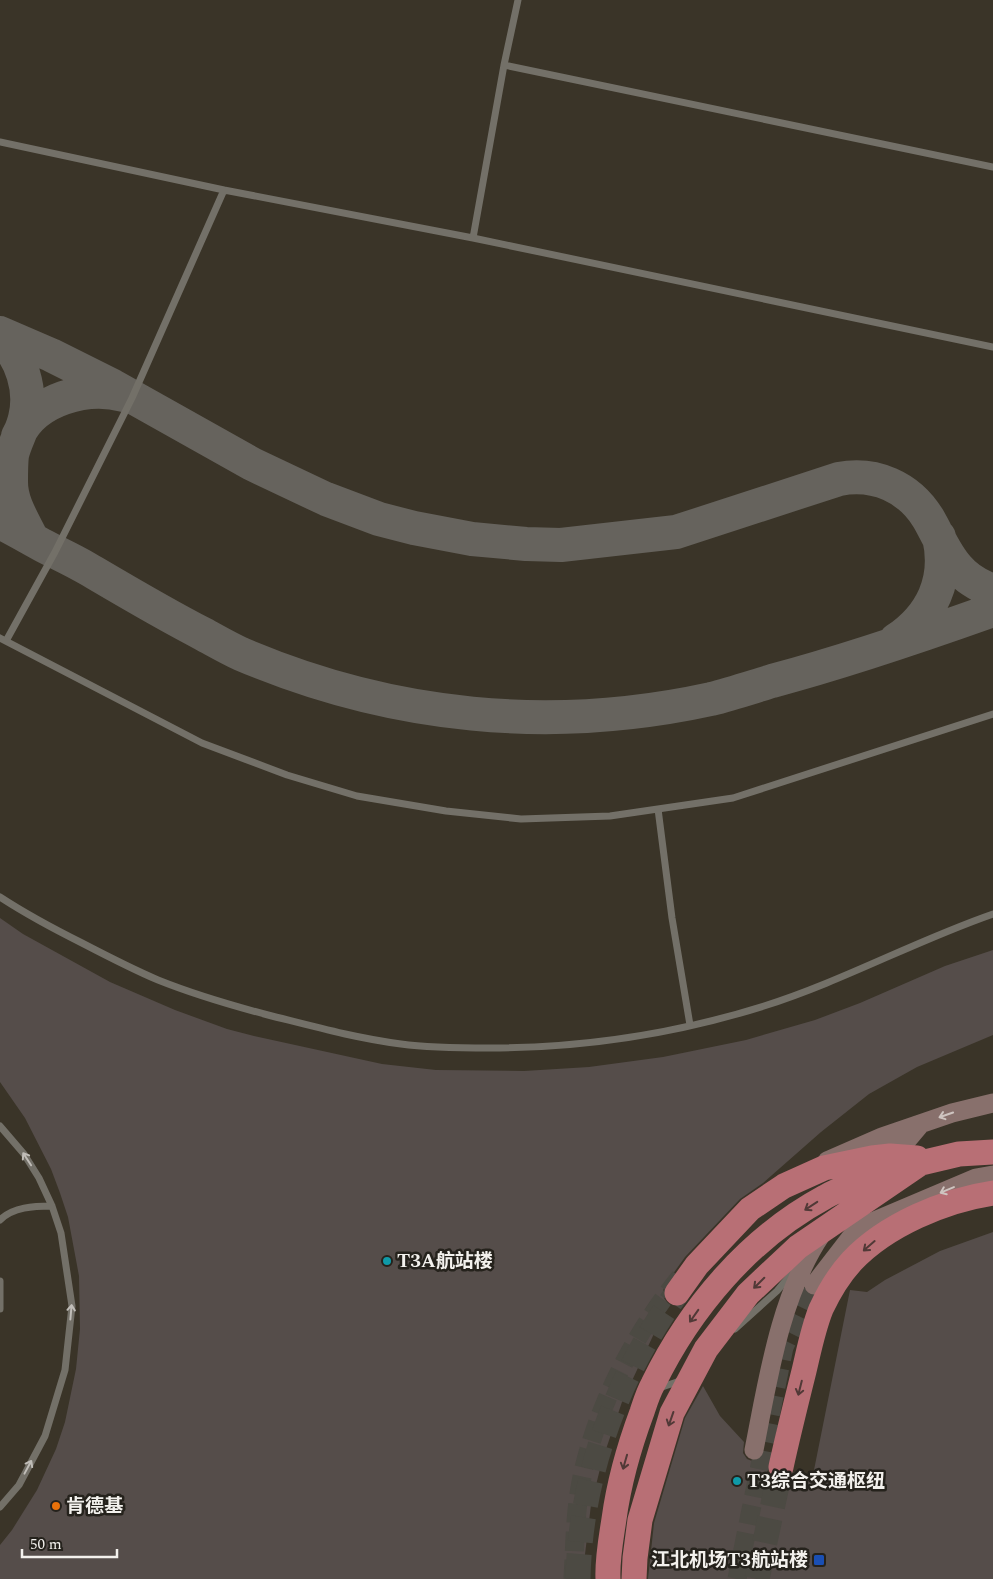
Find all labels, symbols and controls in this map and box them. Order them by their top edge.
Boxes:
one-way arrow [938,1111,954,1121]
one-way arrow [22,1152,32,1166]
one-way arrow [940,1186,955,1196]
one-way arrow [804,1200,818,1211]
one-way arrow [863,1240,876,1251]
place label: T3A航站楼 [397,1247,493,1276]
marker: T3A航站楼 [381,1255,393,1267]
one-way arrow [753,1277,765,1290]
one-way arrow [66,1305,76,1321]
one-way arrow [689,1309,699,1323]
one-way arrow [795,1380,804,1396]
one-way arrow [665,1410,675,1426]
one-way arrow [620,1454,630,1470]
one-way arrow [23,1460,33,1475]
place label: T3综合交通枢纽 [747,1467,885,1496]
marker: T3综合交通枢纽 [731,1475,743,1487]
place label: 肯德基 [66,1492,124,1521]
marker: 肯德基 [50,1500,62,1512]
scale bar [22,1526,118,1558]
text: 50 m [30,1533,62,1556]
place label: 江北机场T3航站楼 [651,1546,808,1575]
marker: 江北机场T3航站楼 [812,1553,826,1567]

